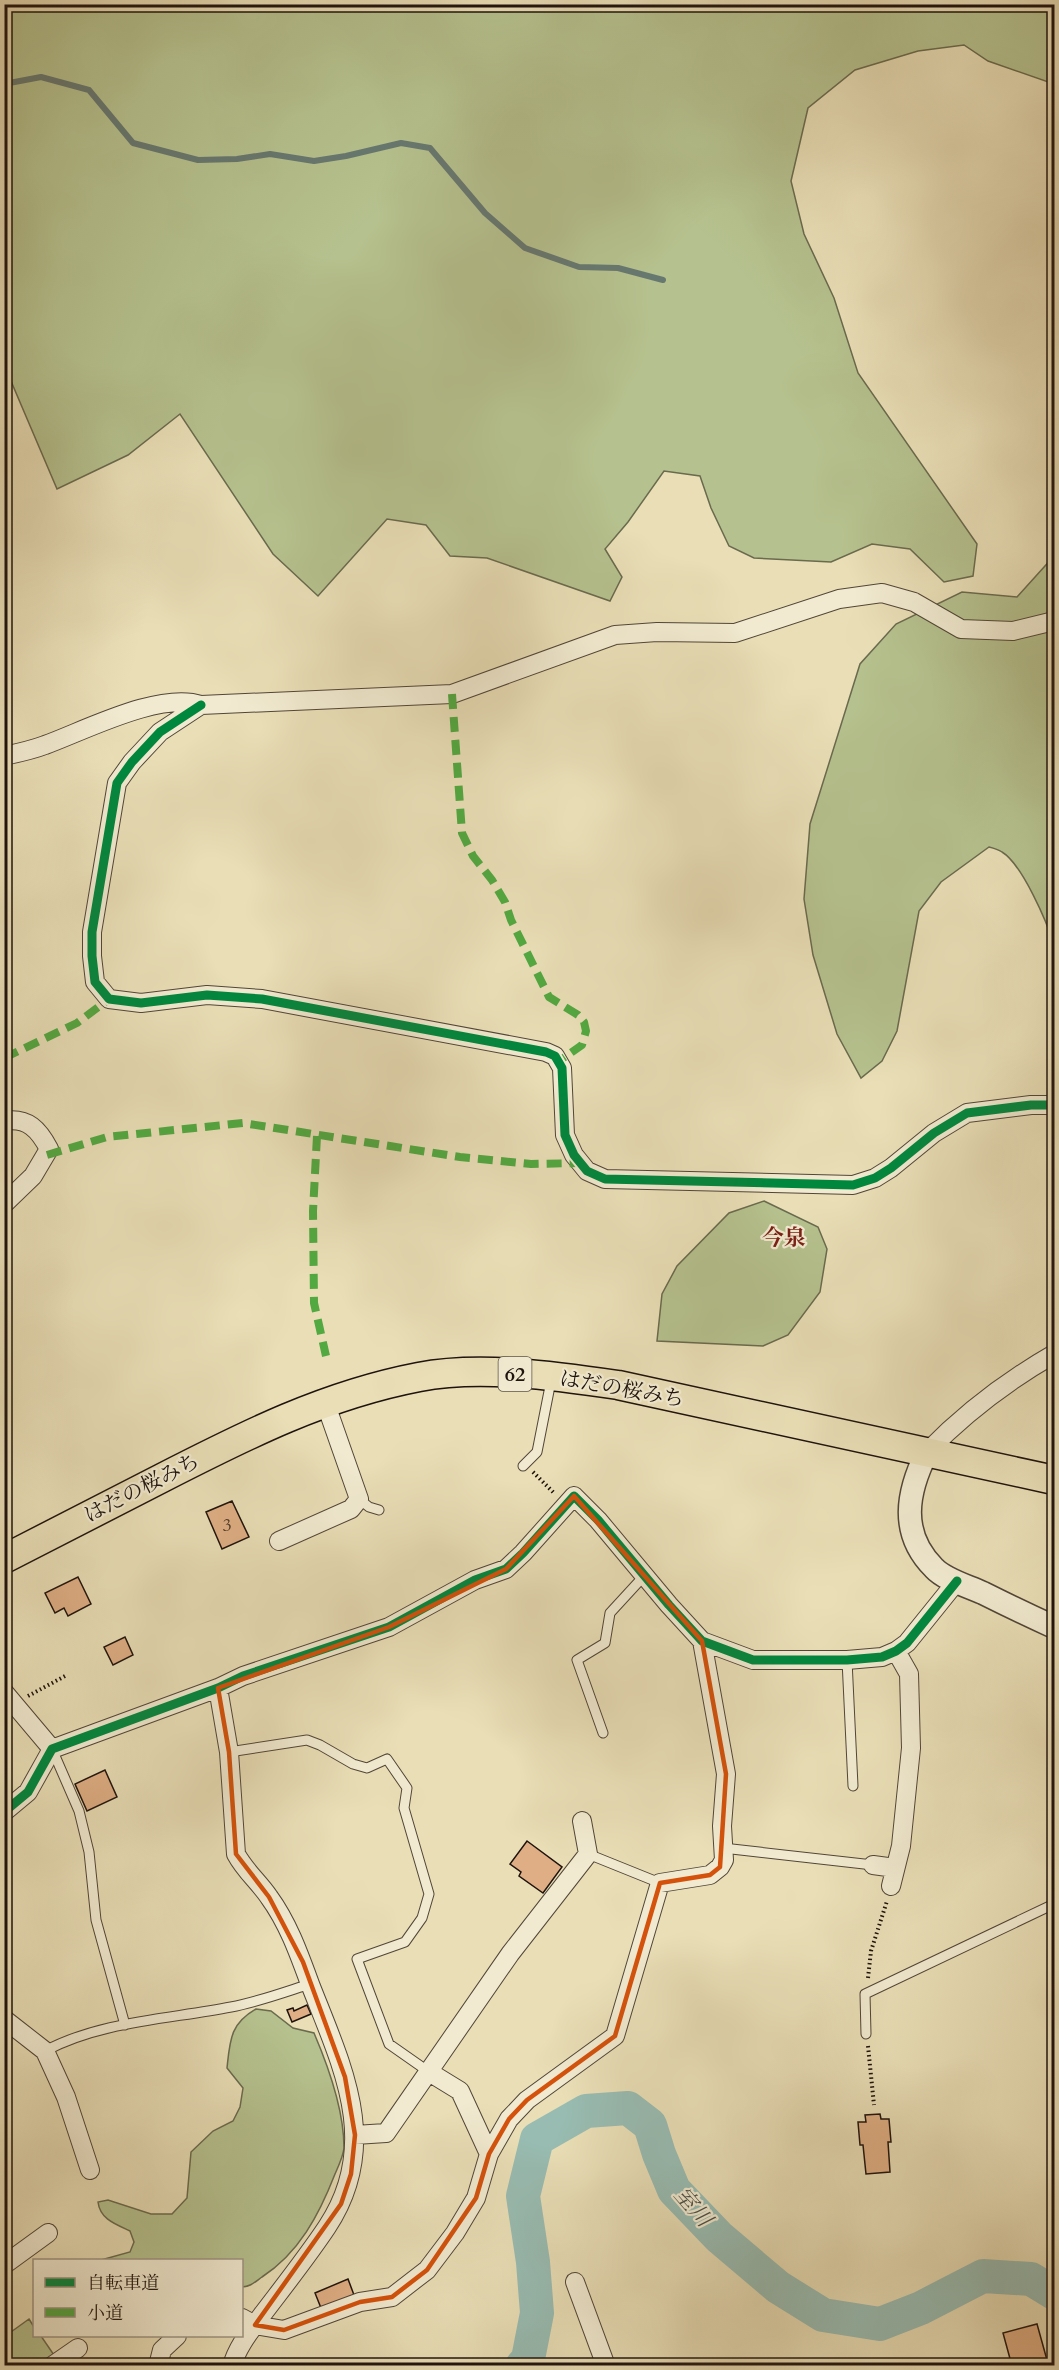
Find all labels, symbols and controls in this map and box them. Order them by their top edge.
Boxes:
district label: 今泉 [762,1223,806,1253]
road number: 62 [498,1357,532,1391]
street label: はだの桜みち [557,1364,687,1414]
street label: はだの桜みち [79,1446,205,1530]
house number: 3 [222,1513,232,1538]
water label: 室川 [667,2181,720,2235]
legend [33,2259,243,2337]
text: 自転車道 [87,2271,159,2296]
text: 小道 [87,2301,123,2326]

